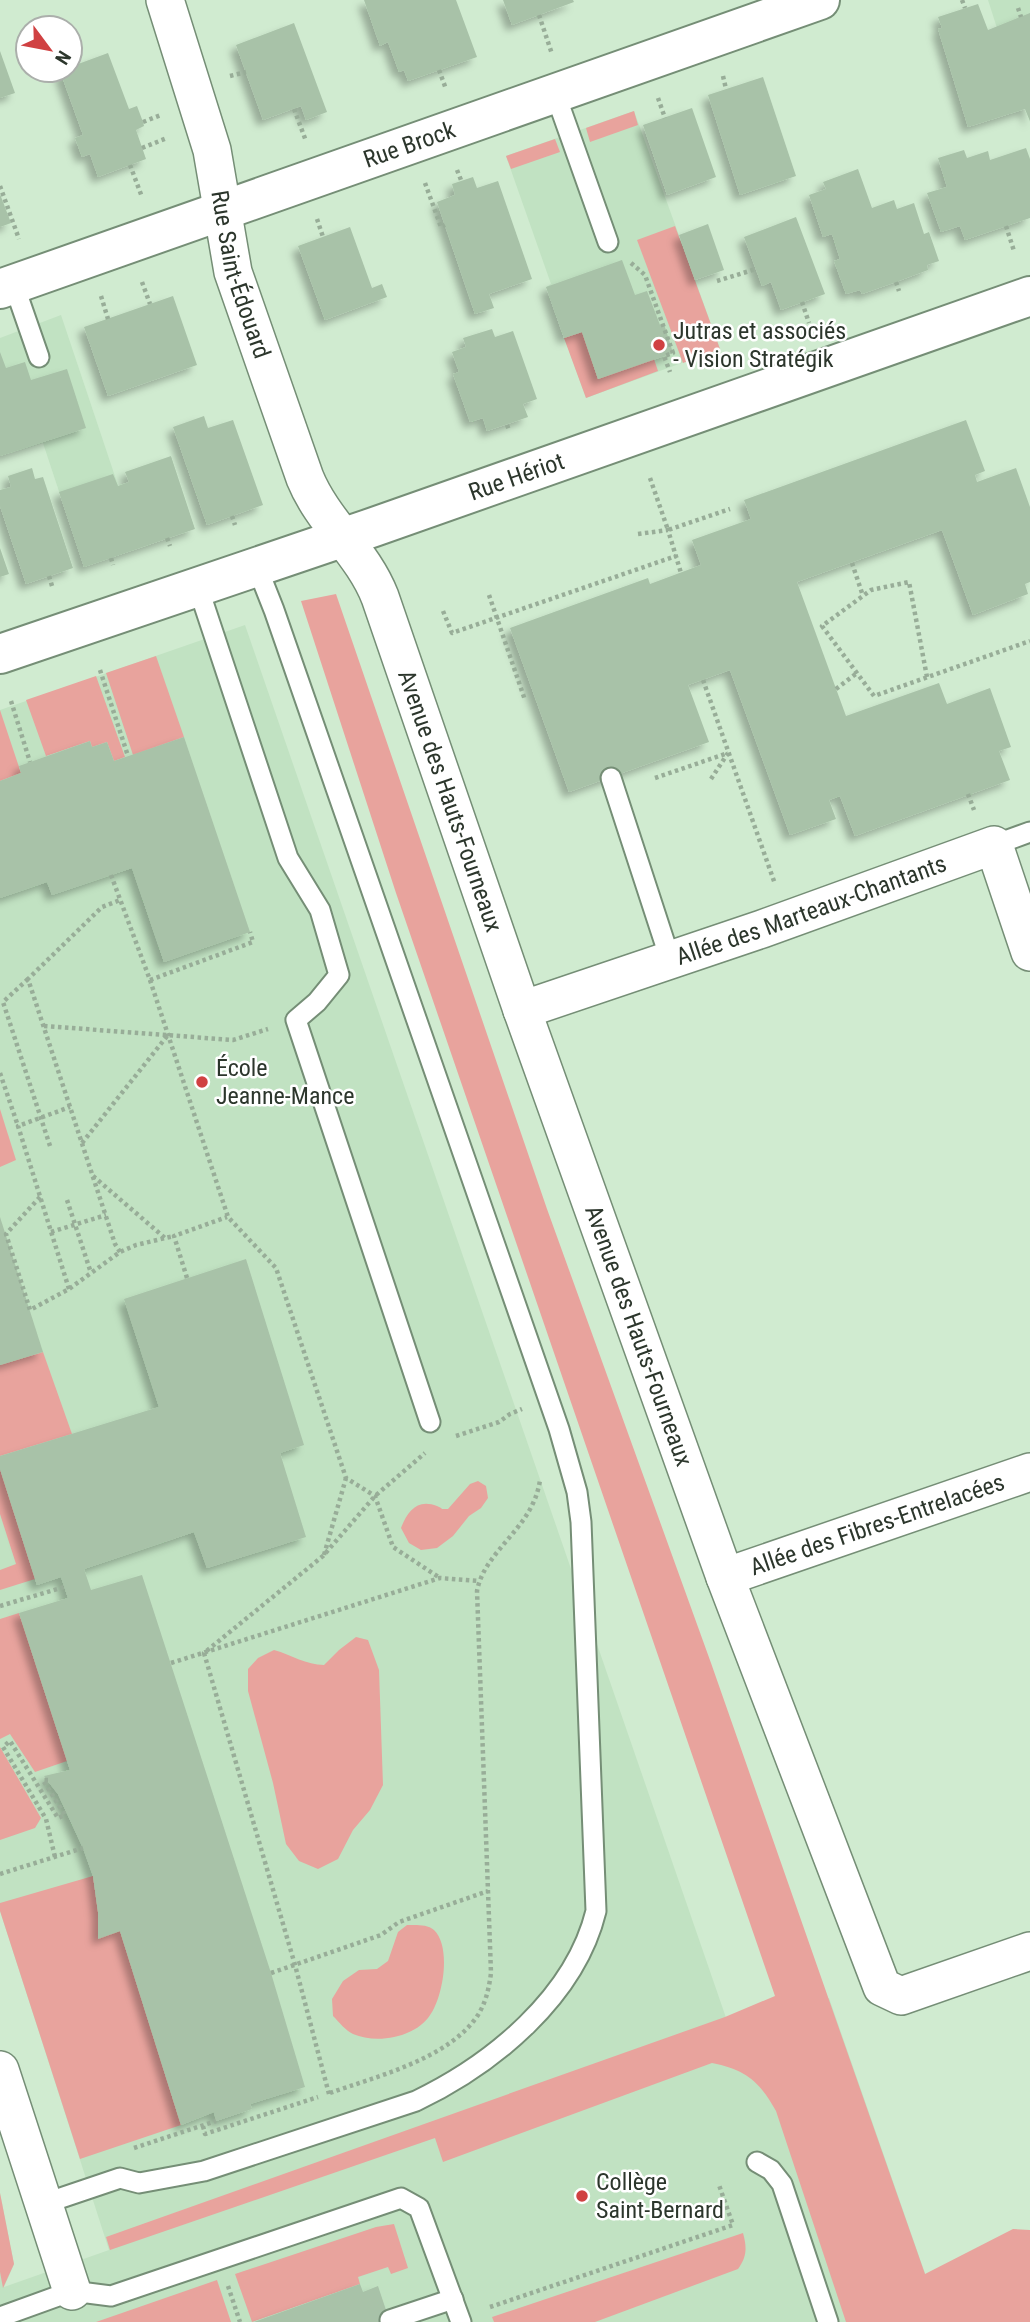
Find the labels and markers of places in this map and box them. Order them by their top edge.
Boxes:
place label: Jutras et associés - Vision Stratégik [673,317,846,373]
marker: Jutras et associés - Vision Stratégik [651,337,667,353]
place label: École Jeanne-Mance [216,1054,354,1110]
marker: École Jeanne-Mance [194,1074,210,1090]
place label: Collège Saint-Bernard [596,2168,724,2224]
marker: Collège Saint-Bernard [574,2188,590,2204]

